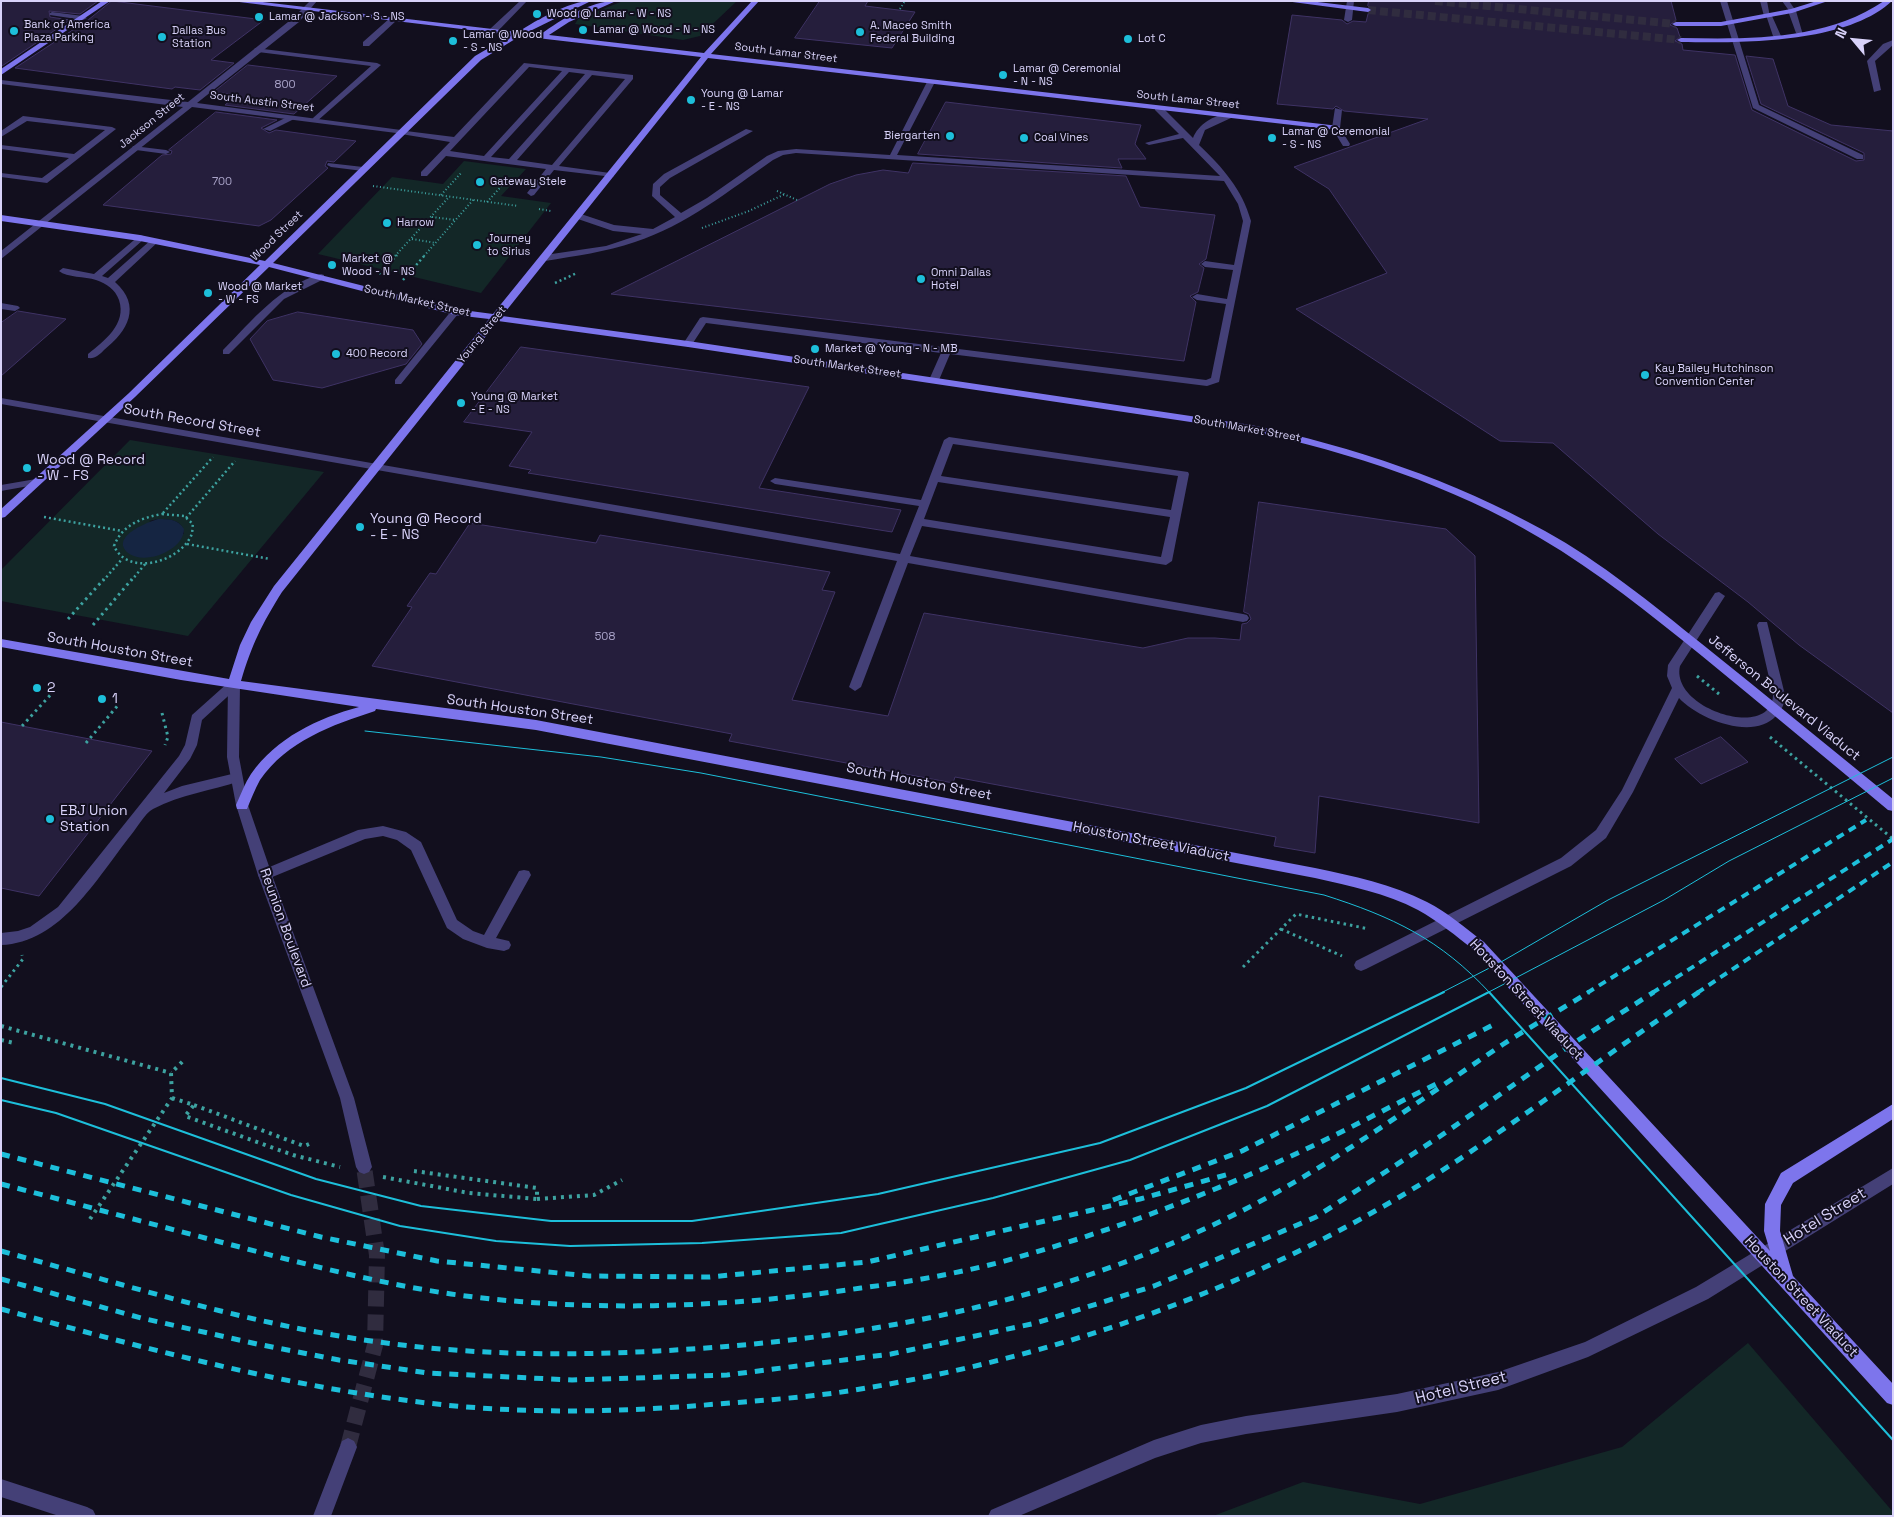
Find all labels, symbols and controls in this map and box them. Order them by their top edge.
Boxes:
place label: Wood @ Lamar - W - NS [547,7,671,21]
marker: Wood @ Lamar - W - NS [531,8,543,20]
place label: Lamar @ Jackson - S - NS [269,10,404,24]
marker: Lamar @ Jackson - S - NS [253,11,265,23]
north arrow [1829,15,1879,65]
place label: Bank of America Plaza Parking [24,18,110,44]
place label: A. Maceo Smith Federal Building [870,19,955,45]
place label: Lamar @ Wood - N - NS [593,23,715,37]
place label: Dallas Bus Station [172,24,226,50]
marker: Lamar @ Wood - N - NS [577,24,589,36]
marker: Bank of America Plaza Parking [8,25,20,37]
text: N [1831,25,1851,41]
marker: A. Maceo Smith Federal Building [854,26,866,38]
place label: Lamar @ Wood - S - NS [463,28,542,54]
marker: Dallas Bus Station [156,31,168,43]
place label: Lot C [1138,32,1165,46]
marker: Lot C [1122,33,1134,45]
marker: Lamar @ Wood - S - NS [447,35,459,47]
street label: South Lamar Street [734,40,838,66]
place label: Lamar @ Ceremonial - N - NS [1013,62,1121,88]
marker: Lamar @ Ceremonial - N - NS [997,69,1009,81]
house number: 800 [275,78,295,92]
place label: Young @ Lamar - E - NS [701,87,783,113]
street label: South Lamar Street [1136,88,1240,112]
street label: South Austin Street [209,89,315,115]
street label: Jackson Street [117,91,187,151]
marker: Young @ Lamar - E - NS [685,94,697,106]
place label: Lamar @ Ceremonial - S - NS [1282,125,1390,151]
place label: Biergarten [884,129,940,143]
marker: Biergarten [944,130,956,142]
place label: Coal Vines [1034,131,1088,145]
marker: Coal Vines [1018,132,1030,144]
marker: Lamar @ Ceremonial - S - NS [1266,132,1278,144]
house number: 700 [212,175,232,189]
place label: Gateway Stele [490,175,566,189]
marker: Gateway Stele [474,176,486,188]
street label: Wood Street [248,208,306,264]
place label: Harrow [397,216,434,230]
marker: Harrow [381,217,393,229]
place label: Journey to Sirius [487,232,531,258]
marker: Journey to Sirius [471,239,483,251]
place label: Market @ Wood - N - NS [342,252,415,278]
marker: Market @ Wood - N - NS [326,259,338,271]
place label: Omni Dallas Hotel [931,266,991,292]
marker: Omni Dallas Hotel [915,273,927,285]
place label: Wood @ Market - W - FS [218,280,302,306]
street label: South Market Street [363,282,471,320]
marker: Wood @ Market - W - FS [202,287,214,299]
street label: Young Street [455,304,509,366]
place label: Market @ Young - N - MB [825,342,957,356]
marker: Market @ Young - N - MB [809,343,821,355]
place label: 400 Record [346,347,408,361]
marker: 400 Record [330,348,342,360]
street label: South Market Street [792,353,902,381]
place label: Kay Bailey Hutchinson Convention Center [1655,362,1773,388]
marker: Kay Bailey Hutchinson Convention Center [1639,369,1651,381]
place label: Young @ Market - E - NS [471,390,558,416]
marker: Young @ Market - E - NS [455,397,467,409]
street label: South Record Street [122,401,262,441]
street label: South Market Street [1193,413,1301,445]
place label: Wood @ Record - W - FS [37,452,145,484]
marker: Wood @ Record - W - FS [21,462,33,474]
place label: Young @ Record - E - NS [370,511,482,544]
marker: Young @ Record - E - NS [354,521,366,533]
street label: South Houston Street [46,629,194,671]
house number: 508 [595,630,615,644]
street label: Jefferson Boulevard Viaduct [1705,631,1863,765]
place label: 2 [47,680,55,696]
marker: 2 [31,682,43,694]
place label: 1 [112,691,118,707]
street label: South Houston Street [446,691,594,729]
marker: 1 [96,693,108,705]
street label: South Houston Street [845,760,993,804]
place label: EBJ Union Station [60,803,128,836]
marker: EBJ Union Station [44,813,56,825]
street label: Houston Street Viaduct [1071,819,1231,865]
street label: Reunion Boulevard [256,866,314,990]
street label: Houston Street Viaduct [1466,936,1586,1064]
street label: Hotel Street [1780,1184,1870,1250]
street label: Houston Street Viaduct [1741,1233,1861,1361]
street label: Hotel Street [1413,1367,1509,1409]

